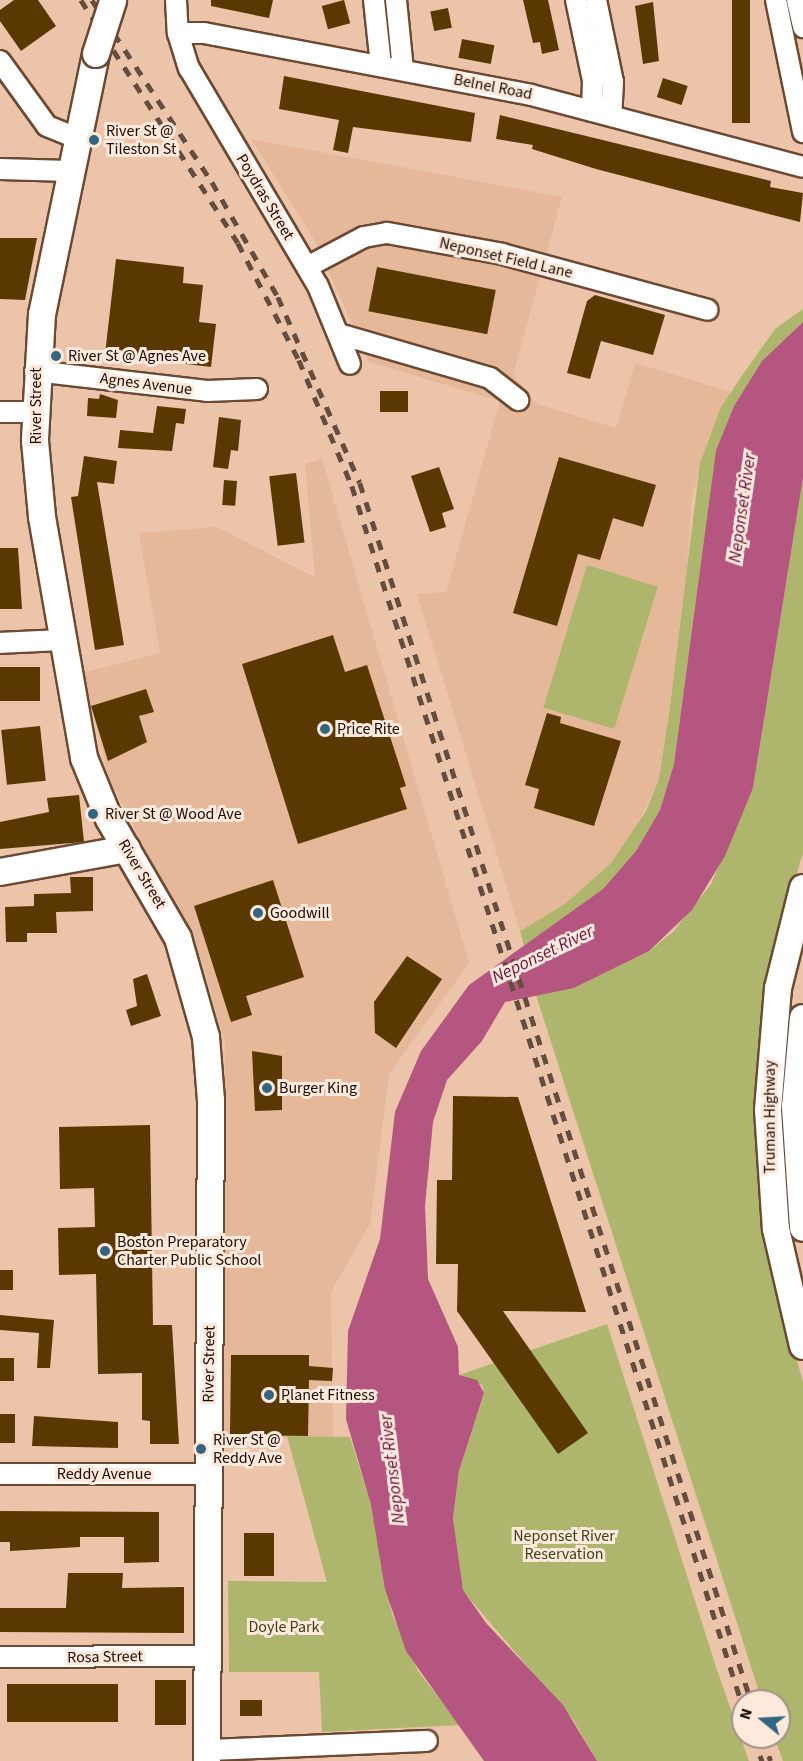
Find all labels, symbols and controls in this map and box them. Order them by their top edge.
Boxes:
street label: Belnel Road [452,70,534,104]
place label: River St @ Tileston St [106,121,176,159]
marker: River St @ Tileston St [87,133,101,147]
street label: Poydras Street [232,151,298,243]
street label: Neponset Field Lane [438,233,574,283]
place label: River St @ Agnes Ave [68,346,206,366]
marker: River St @ Agnes Ave [49,349,63,363]
street label: River Street [26,367,46,445]
street label: Agnes Avenue [99,369,193,399]
water label: Neponset River [725,452,761,564]
place label: Price Rite [337,719,400,739]
marker: Price Rite [318,722,332,736]
place label: River St @ Wood Ave [105,804,242,824]
marker: River St @ Wood Ave [86,807,100,821]
street label: River Street [114,836,170,912]
place label: Goodwill [270,903,330,923]
marker: Goodwill [251,906,265,920]
water label: Neponset River [489,921,597,989]
street label: Truman Highway [760,1060,780,1174]
place label: Burger King [279,1078,357,1098]
marker: Burger King [260,1081,274,1095]
place label: Boston Preparatory Charter Public School [117,1232,261,1270]
marker: Boston Preparatory Charter Public School [98,1244,112,1258]
street label: River Street [199,1325,219,1403]
place label: Planet Fitness [281,1385,375,1405]
marker: Planet Fitness [262,1388,276,1402]
water label: Neponset River [376,1413,410,1525]
place label: River St @ Reddy Ave [213,1430,282,1468]
marker: River St @ Reddy Ave [194,1442,208,1456]
street label: Reddy Avenue [57,1464,151,1484]
park label: Neponset River Reservation [513,1526,615,1564]
park label: Doyle Park [248,1617,320,1637]
street label: Rosa Street [67,1647,143,1667]
north arrow [731,1689,791,1749]
text: N [734,1706,758,1723]

